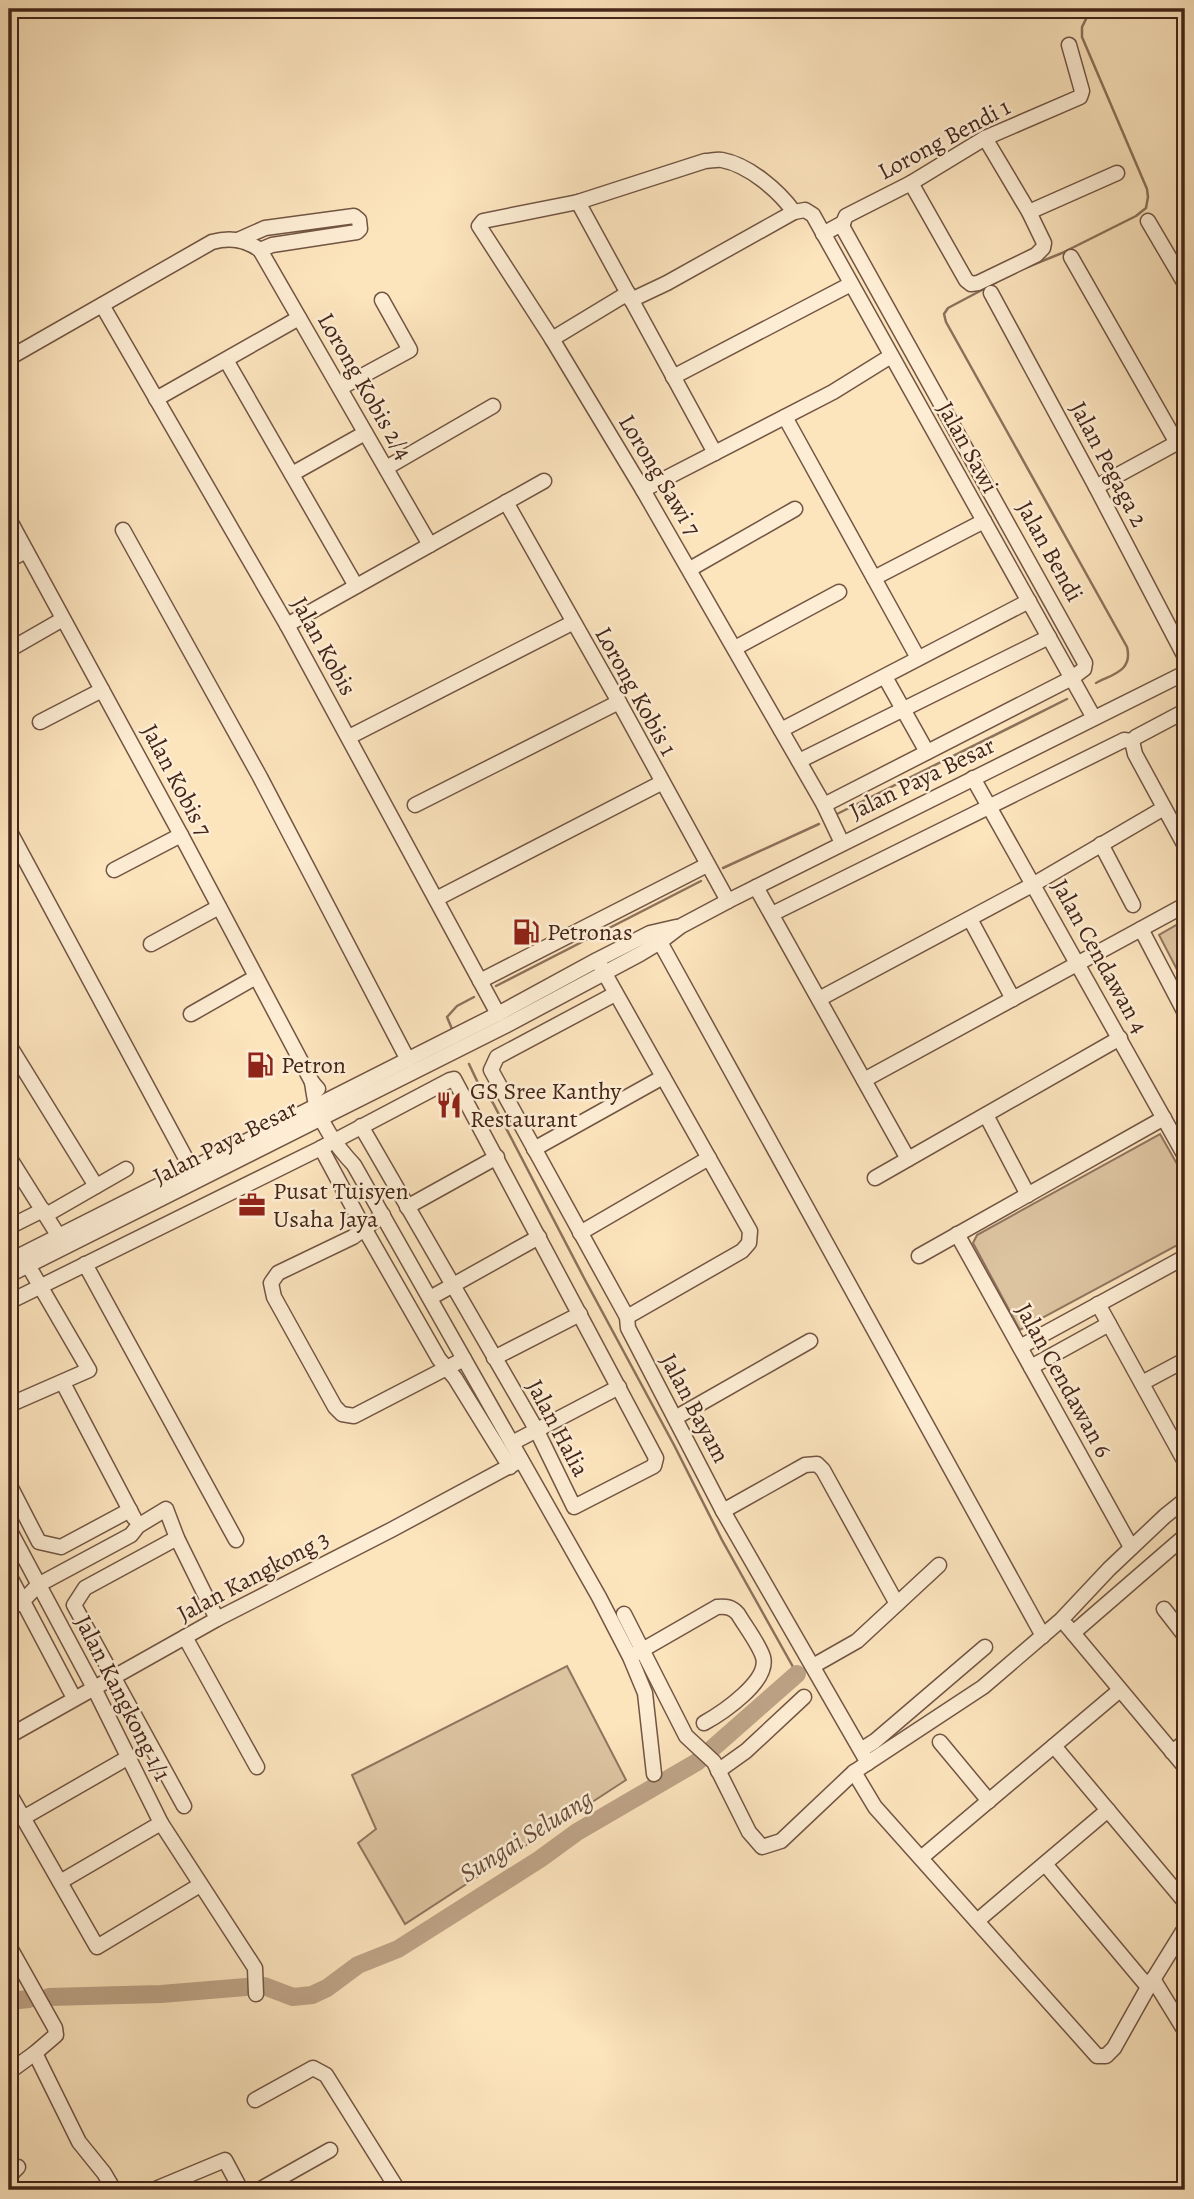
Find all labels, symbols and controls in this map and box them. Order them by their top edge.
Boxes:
street label: Lorong Bendi 1 [872,91,1016,187]
street label: Lorong Kobis 2/4 [310,307,420,465]
street label: Jalan Sawi [930,396,1006,498]
street label: Jalan Pegaga 2 [1063,396,1155,532]
street label: Lorong Sawi 7 [611,408,709,542]
street label: Jalan Bendi [1009,495,1091,607]
street label: Jalan Kobis [284,591,364,701]
street label: Lorong Kobis 1 [587,621,685,761]
street label: Jalan Kobis 7 [134,718,220,843]
street label: Jalan Paya Besar [844,729,1000,827]
street label: Jalan Cendawan 4 [1044,873,1156,1039]
place label: Petronas [547,916,633,948]
fuel station icon: Petronas [511,917,541,947]
place label: Petron [281,1049,346,1081]
fuel station icon: Petron [245,1050,275,1080]
place label: GS Sree Kanthy Restaurant [470,1075,622,1135]
restaurant icon: GS Sree Kanthy Restaurant [434,1090,464,1120]
street label: Jalan Paya Besar [147,1092,303,1192]
place label: Pusat Tuisyen Usaha Jaya [273,1175,409,1235]
office icon: Pusat Tuisyen Usaha Jaya [237,1190,267,1220]
street label: Jalan Cendawan 6 [1008,1297,1120,1463]
street label: Jalan Bayam [653,1348,737,1468]
street label: Jalan Halia [519,1374,597,1483]
street label: Jalan Kangkong 3 [171,1522,335,1630]
street label: Jalan Kangkong 1/1 [67,1610,179,1786]
water label: Sungai Seluang [453,1781,600,1891]

